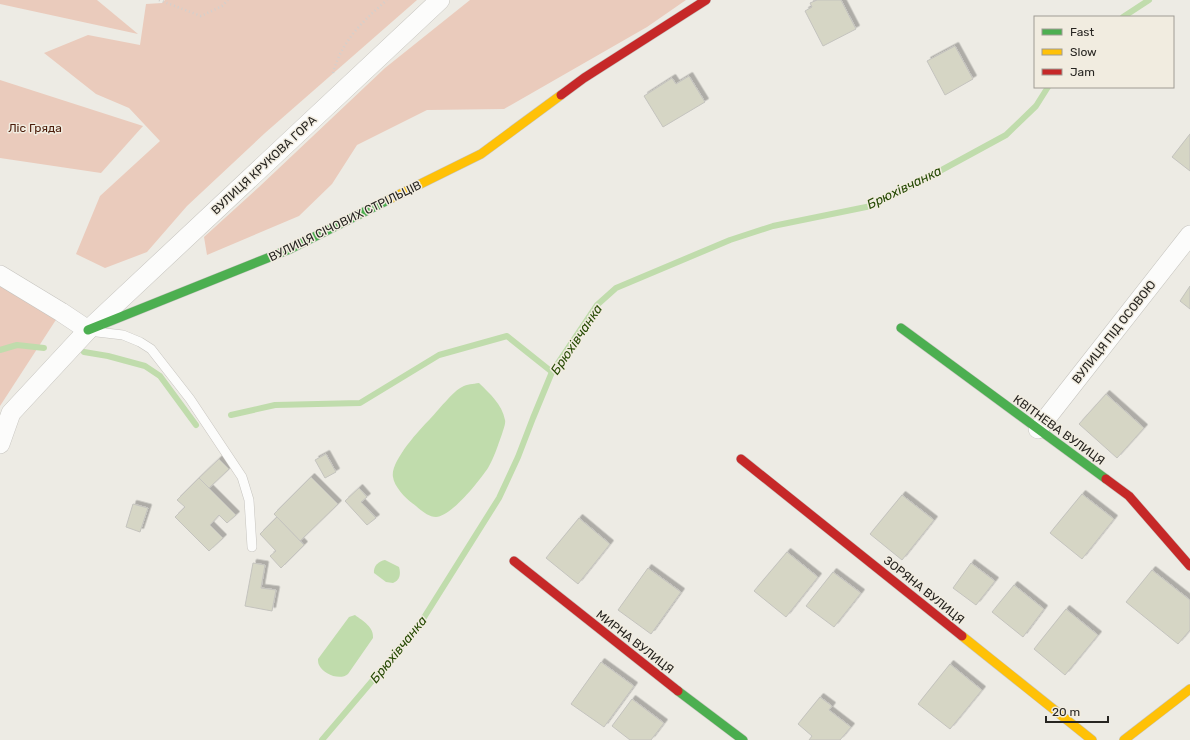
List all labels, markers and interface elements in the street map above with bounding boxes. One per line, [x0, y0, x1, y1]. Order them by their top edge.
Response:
legend [1034, 16, 1174, 88]
text: Fast [1070, 25, 1094, 39]
text: Slow [1070, 45, 1097, 59]
text: Jam [1070, 65, 1095, 79]
street label: ВУЛИЦЯ КРУКОВА ГОРА [209, 113, 319, 217]
park label: Ліс Гряда [8, 121, 62, 135]
water label: Брюхівчанка [864, 163, 944, 212]
street label: ВУЛИЦЯ СІЧОВИХ СТРІЛЬЦІВ [266, 178, 424, 264]
street label: ВУЛИЦЯ ПІД ОСОВОЮ [1069, 278, 1159, 386]
water label: Брюхівчанка [547, 301, 606, 377]
street label: КВІТНЕВА ВУЛИЦЯ [1011, 392, 1107, 468]
street label: ЗОРЯНА ВУЛИЦЯ [881, 553, 967, 627]
street label: МИРНА ВУЛИЦЯ [593, 607, 677, 677]
water label: Брюхівчанка [367, 613, 430, 686]
scale bar [1046, 698, 1108, 724]
text: 20 m [1052, 705, 1080, 719]

